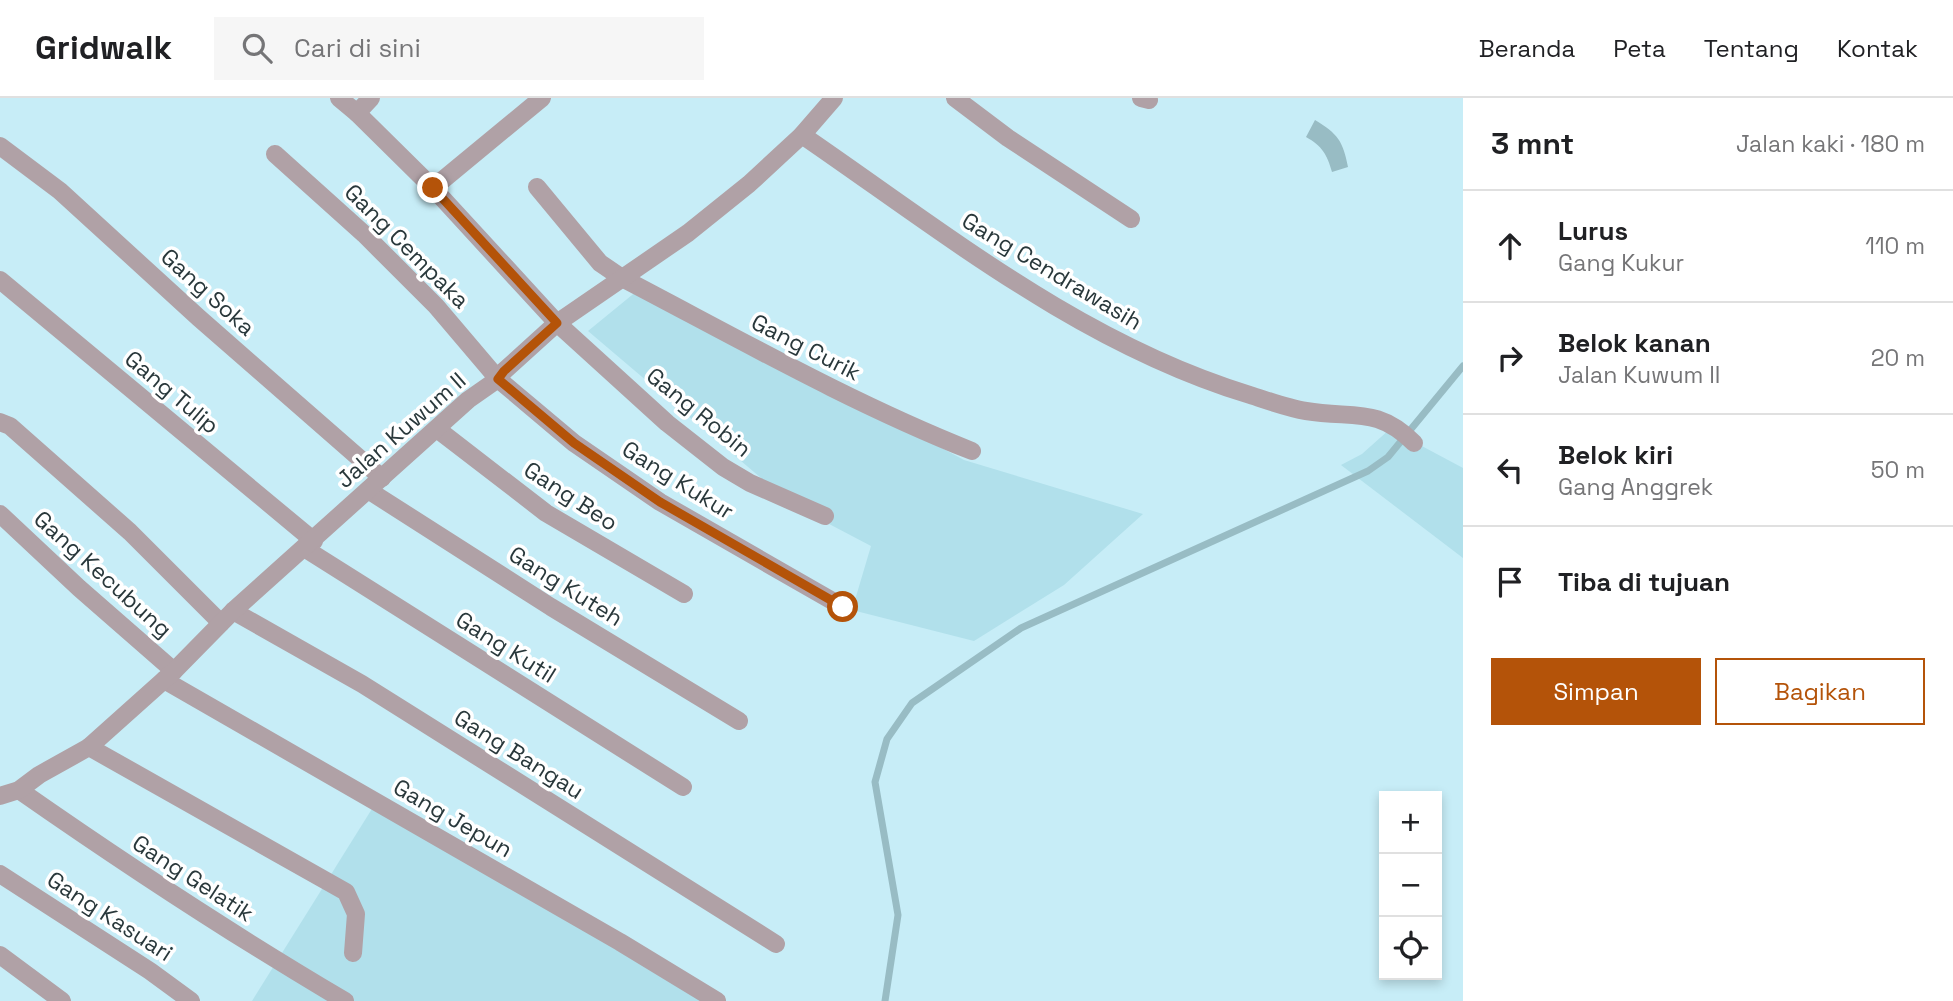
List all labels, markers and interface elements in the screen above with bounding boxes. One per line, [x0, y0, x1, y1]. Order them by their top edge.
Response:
search box [214, 17, 704, 80]
text: Gridwalk [35, 27, 172, 69]
icon: search [238, 29, 276, 67]
text: Cari di sini [294, 31, 421, 65]
text: Beranda [1479, 33, 1575, 64]
text: Peta [1613, 33, 1666, 64]
text: Tentang [1704, 33, 1799, 64]
text: Kontak [1837, 33, 1918, 64]
text: 3 mnt [1491, 124, 1574, 163]
text: Jalan kaki · 180 m [1736, 129, 1925, 159]
route end [417, 172, 448, 203]
street label: Gang Cempaka [338, 177, 476, 315]
street label: Gang Cendrawasih [956, 205, 1148, 337]
text: Lurus [1558, 214, 1628, 248]
icon: ahead [1491, 227, 1529, 265]
text: 110 m [1865, 231, 1925, 261]
street label: Gang Soka [155, 242, 261, 342]
text: Gang Kukur [1558, 248, 1684, 278]
street label: Gang Curik [746, 307, 866, 387]
text: Belok kanan [1558, 326, 1711, 360]
icon: right [1491, 339, 1529, 377]
text: 20 m [1871, 343, 1925, 373]
street label: Gang Tulip [118, 344, 226, 440]
text: Jalan Kuwum II [1558, 360, 1720, 390]
street label: Gang Robin [640, 361, 758, 463]
street label: Jalan Kuwum II [330, 365, 472, 495]
street label: Gang Kukur [617, 434, 739, 526]
text: Belok kiri [1558, 438, 1673, 472]
icon: left [1491, 451, 1529, 489]
street label: Gang Beo [518, 454, 624, 538]
text: 50 m [1871, 455, 1925, 485]
text: Gang Anggrek [1558, 472, 1713, 502]
street label: Gang Kecubung [28, 504, 178, 644]
street label: Gang Kuteh [503, 539, 629, 633]
icon: arrive [1491, 563, 1529, 601]
text: Tiba di tujuan [1558, 565, 1730, 599]
route start [827, 591, 858, 622]
street label: Gang Kutil [450, 604, 562, 690]
button: Simpan [1491, 658, 1701, 725]
button: Bagikan [1715, 658, 1925, 725]
street label: Gang Bangau [449, 702, 589, 806]
street label: Gang Jepun [388, 772, 518, 864]
map controls [1379, 791, 1442, 980]
button: + [1379, 791, 1442, 854]
street label: Gang Gelatik [127, 828, 259, 928]
button: − [1379, 854, 1442, 917]
street label: Gang Kasuari [41, 864, 179, 968]
button: locate [1379, 917, 1442, 980]

